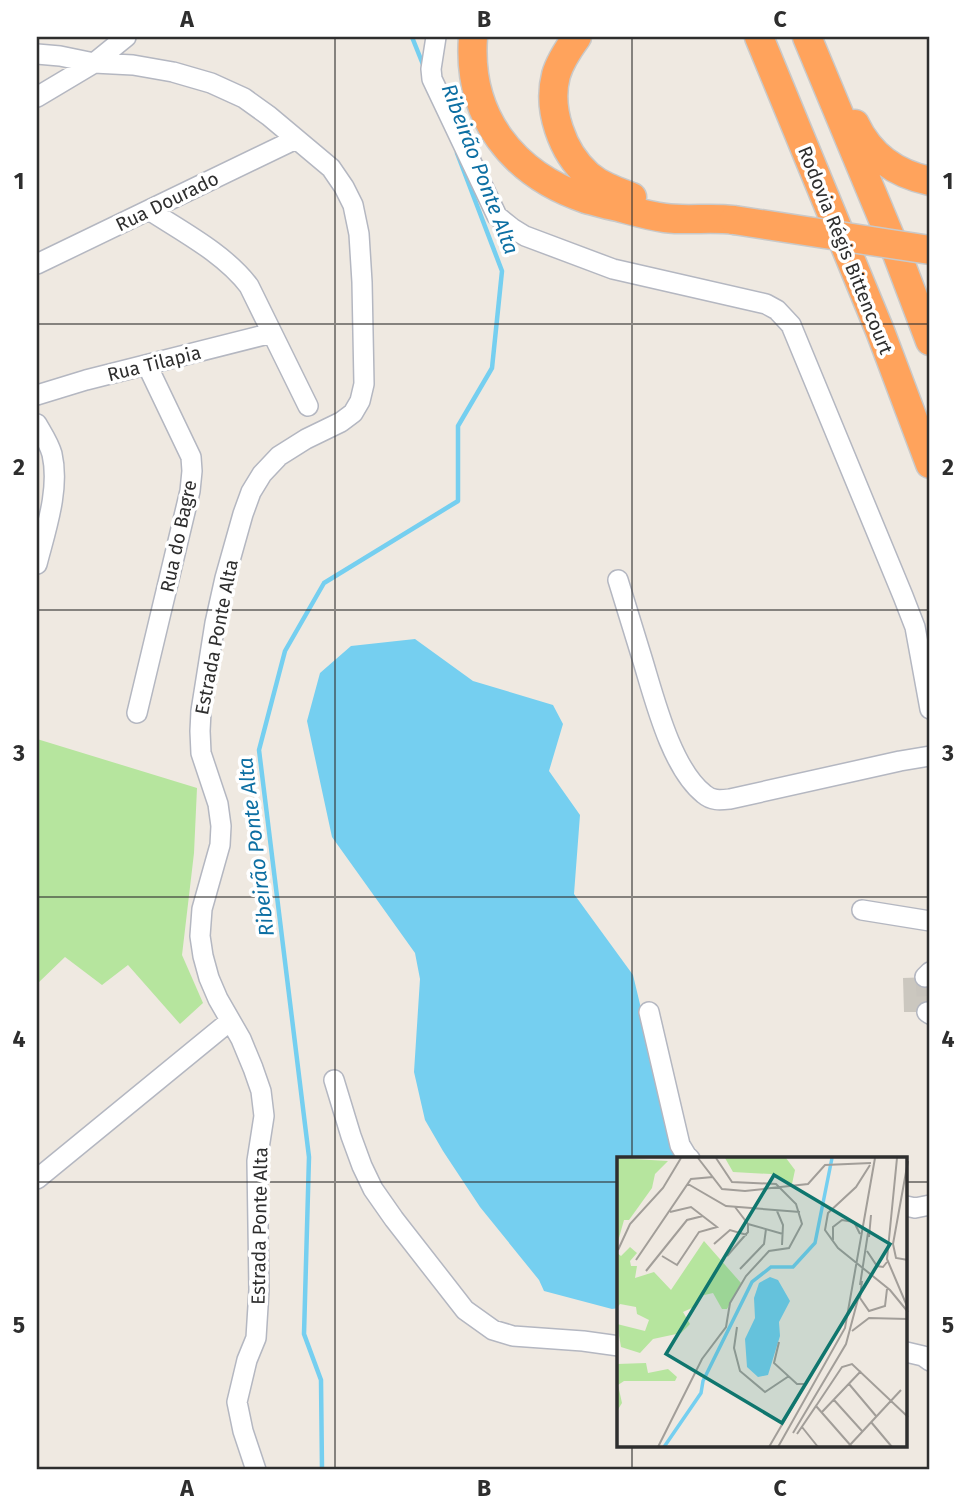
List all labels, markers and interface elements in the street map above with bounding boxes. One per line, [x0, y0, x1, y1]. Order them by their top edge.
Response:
text: A [179, 5, 194, 33]
text: B [477, 5, 491, 33]
text: C [773, 5, 787, 33]
water label: Ribeirão Ponte Alta [436, 80, 524, 258]
street label: Rodovia Régis Bittencourt [793, 143, 898, 358]
text: 1 [14, 167, 24, 195]
street label: Rua Dourado [112, 167, 222, 236]
text: 1 [943, 167, 953, 195]
street label: Rua Tilapia [105, 341, 203, 386]
text: 2 [13, 453, 25, 481]
text: 2 [942, 453, 954, 481]
street label: Rua do Bagre [155, 478, 202, 594]
street label: Estrada Ponte Alta [190, 557, 243, 717]
text: 3 [12, 739, 25, 767]
text: 3 [941, 739, 954, 767]
water label: Ribeirão Ponte Alta [232, 756, 280, 938]
text: 4 [13, 1025, 26, 1053]
text: 4 [942, 1025, 955, 1053]
street label: Estrada Ponte Alta [247, 1147, 272, 1305]
inset map [617, 1157, 908, 1448]
text: 5 [13, 1311, 25, 1339]
text: 5 [942, 1311, 954, 1339]
text: A [179, 1474, 194, 1502]
text: B [477, 1474, 491, 1502]
text: C [773, 1474, 787, 1502]

